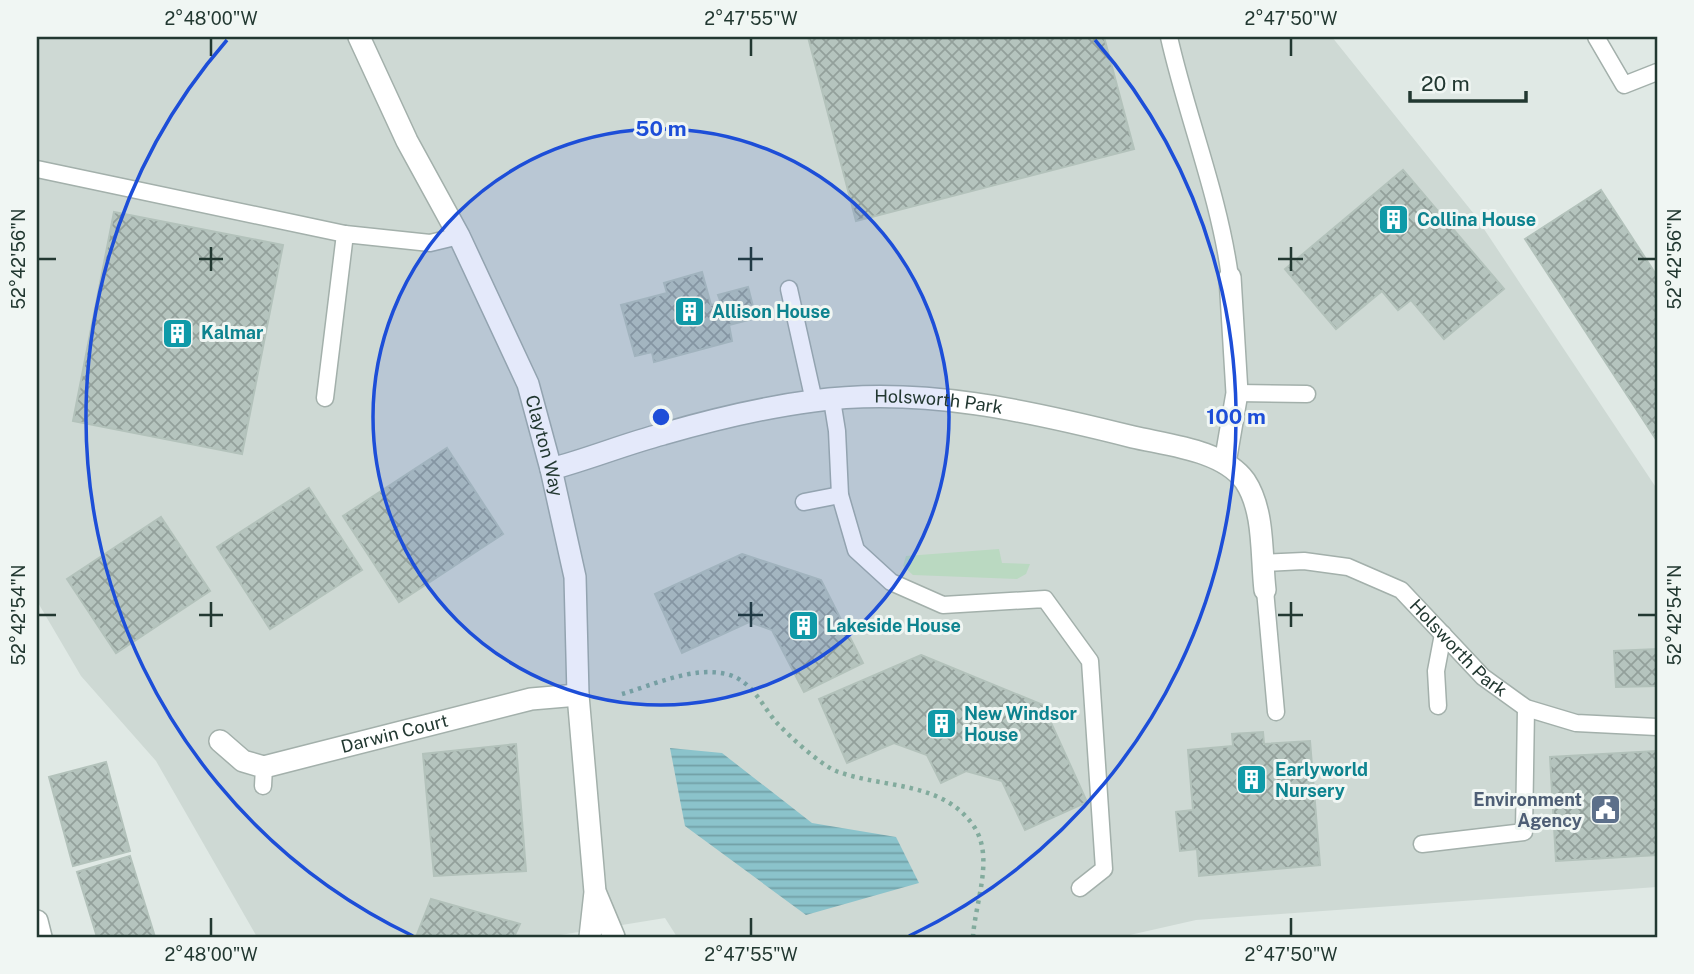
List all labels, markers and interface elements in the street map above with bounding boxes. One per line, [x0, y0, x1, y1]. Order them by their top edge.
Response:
text: 2°48'00"W [164, 8, 258, 29]
text: 2°47'55"W [704, 8, 798, 29]
text: 2°47'50"W [1244, 8, 1338, 29]
scale bar [1410, 60, 1526, 104]
text: 20 m [1421, 71, 1470, 96]
text: 50 m [635, 116, 687, 141]
building icon: Collina House [1377, 203, 1411, 237]
text: 52°42'56"N [8, 208, 29, 310]
text: 52°42'56"N [1664, 208, 1685, 310]
place label: Collina House [1417, 209, 1536, 230]
building icon: Allison House [672, 295, 706, 329]
place label: Allison House [712, 301, 830, 322]
building icon: Kalmar [161, 316, 195, 350]
place label: Kalmar [201, 322, 264, 343]
street label: Holsworth Park [874, 385, 1004, 418]
street label: Clayton Way [521, 393, 568, 499]
text: 100 m [1206, 404, 1266, 429]
centre of rings [649, 405, 673, 429]
text: 52°42'54"N [8, 564, 29, 666]
text: 52°42'54"N [1664, 564, 1685, 666]
street label: Holsworth Park [1406, 595, 1511, 701]
building icon: Lakeside House [786, 609, 820, 643]
place label: Lakeside House [826, 615, 961, 636]
place label: New Windsor House [964, 703, 1078, 745]
building icon: New Windsor House [924, 707, 958, 741]
street label: Darwin Court [338, 710, 450, 757]
place label: Earlyworld Nursery [1275, 759, 1368, 801]
building icon: Earlyworld Nursery [1235, 763, 1269, 797]
place label: Environment Agency [1473, 789, 1582, 831]
public building icon: Environment Agency [1588, 793, 1622, 827]
text: 2°48'00"W [164, 944, 258, 965]
text: 2°47'55"W [704, 944, 798, 965]
text: 2°47'50"W [1244, 944, 1338, 965]

